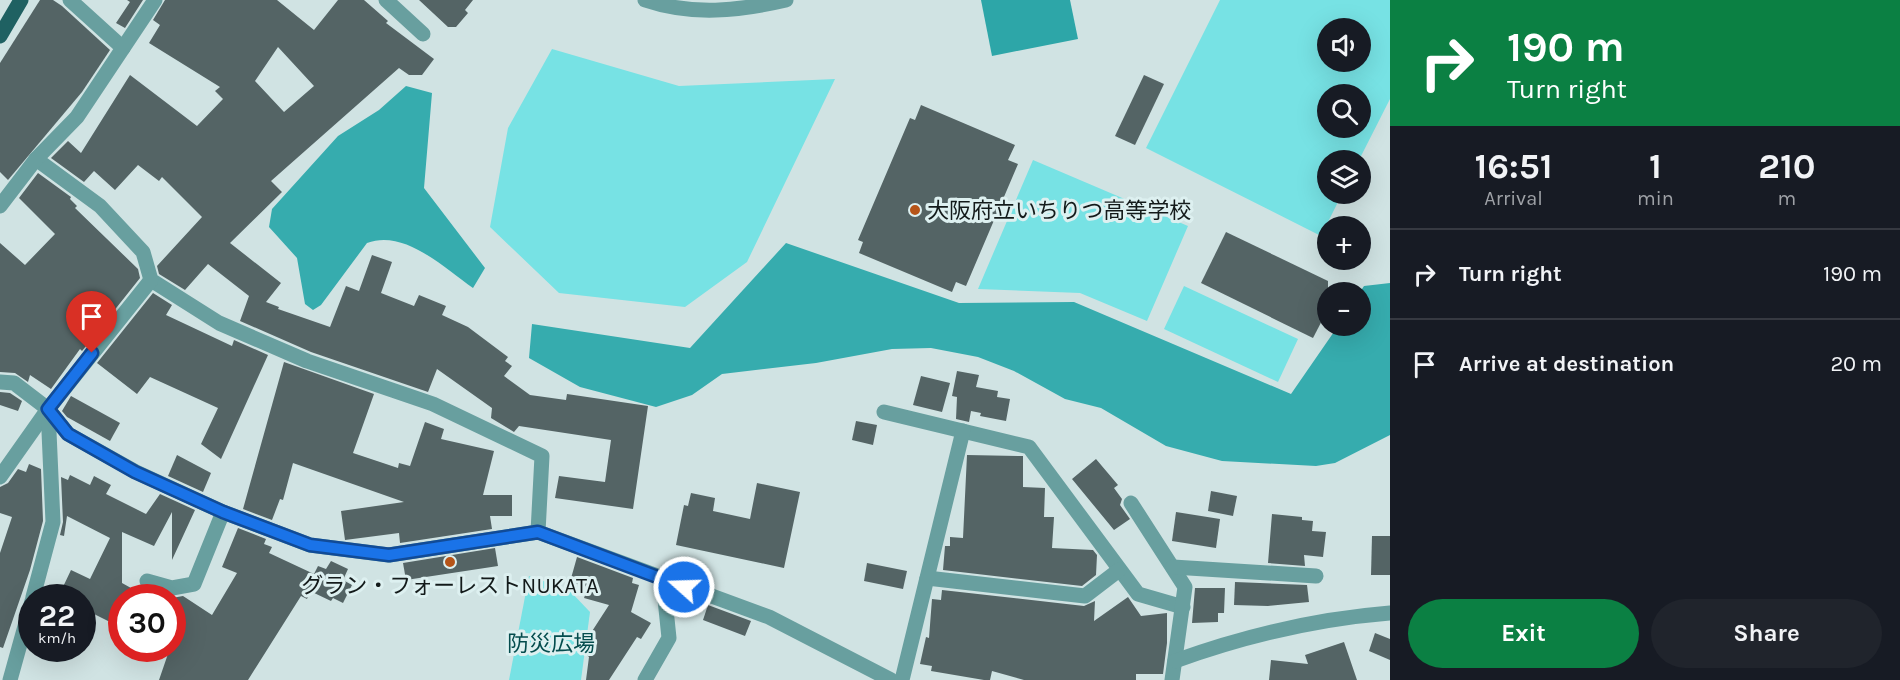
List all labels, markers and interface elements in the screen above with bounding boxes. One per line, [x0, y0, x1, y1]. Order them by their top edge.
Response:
map controls [1317, 18, 1371, 336]
button: sound [1317, 18, 1371, 72]
text: 190 m [1507, 22, 1625, 72]
icon: right [1408, 24, 1486, 102]
text: Turn right [1507, 73, 1627, 105]
button: search [1317, 84, 1371, 138]
text: 16:51 [1474, 145, 1553, 187]
text: 1 [1649, 145, 1662, 187]
text: 210 [1758, 145, 1816, 187]
button: layers [1317, 150, 1371, 204]
text: Arrival [1484, 187, 1543, 210]
text: min [1637, 187, 1674, 210]
text: m [1777, 187, 1796, 210]
place label: 大阪府立いちりつ高等学校 [927, 198, 1191, 224]
marker: 大阪府立いちりつ高等学校 [908, 203, 922, 217]
button: + [1317, 216, 1371, 270]
icon: right [1408, 258, 1441, 291]
text: Turn right [1459, 261, 1562, 287]
text: 190 m [1823, 261, 1882, 287]
button: − [1317, 282, 1371, 336]
pin [66, 291, 117, 353]
icon: arrive [75, 300, 108, 333]
icon: arrive [1408, 348, 1441, 381]
text: Arrive at destination [1459, 351, 1674, 377]
text: 20 m [1830, 351, 1882, 377]
marker: グラン・フォーレストNUKATA [443, 555, 457, 569]
position arrow [652, 555, 716, 619]
place label: グラン・フォーレストNUKATA [301, 573, 599, 599]
speed limit sign: 30 [108, 584, 186, 662]
text: 22 [39, 598, 75, 634]
button: Exit [1408, 599, 1639, 668]
button: Share [1651, 599, 1882, 668]
text: km/h [38, 629, 76, 647]
park label: 防災広場 [507, 631, 595, 657]

